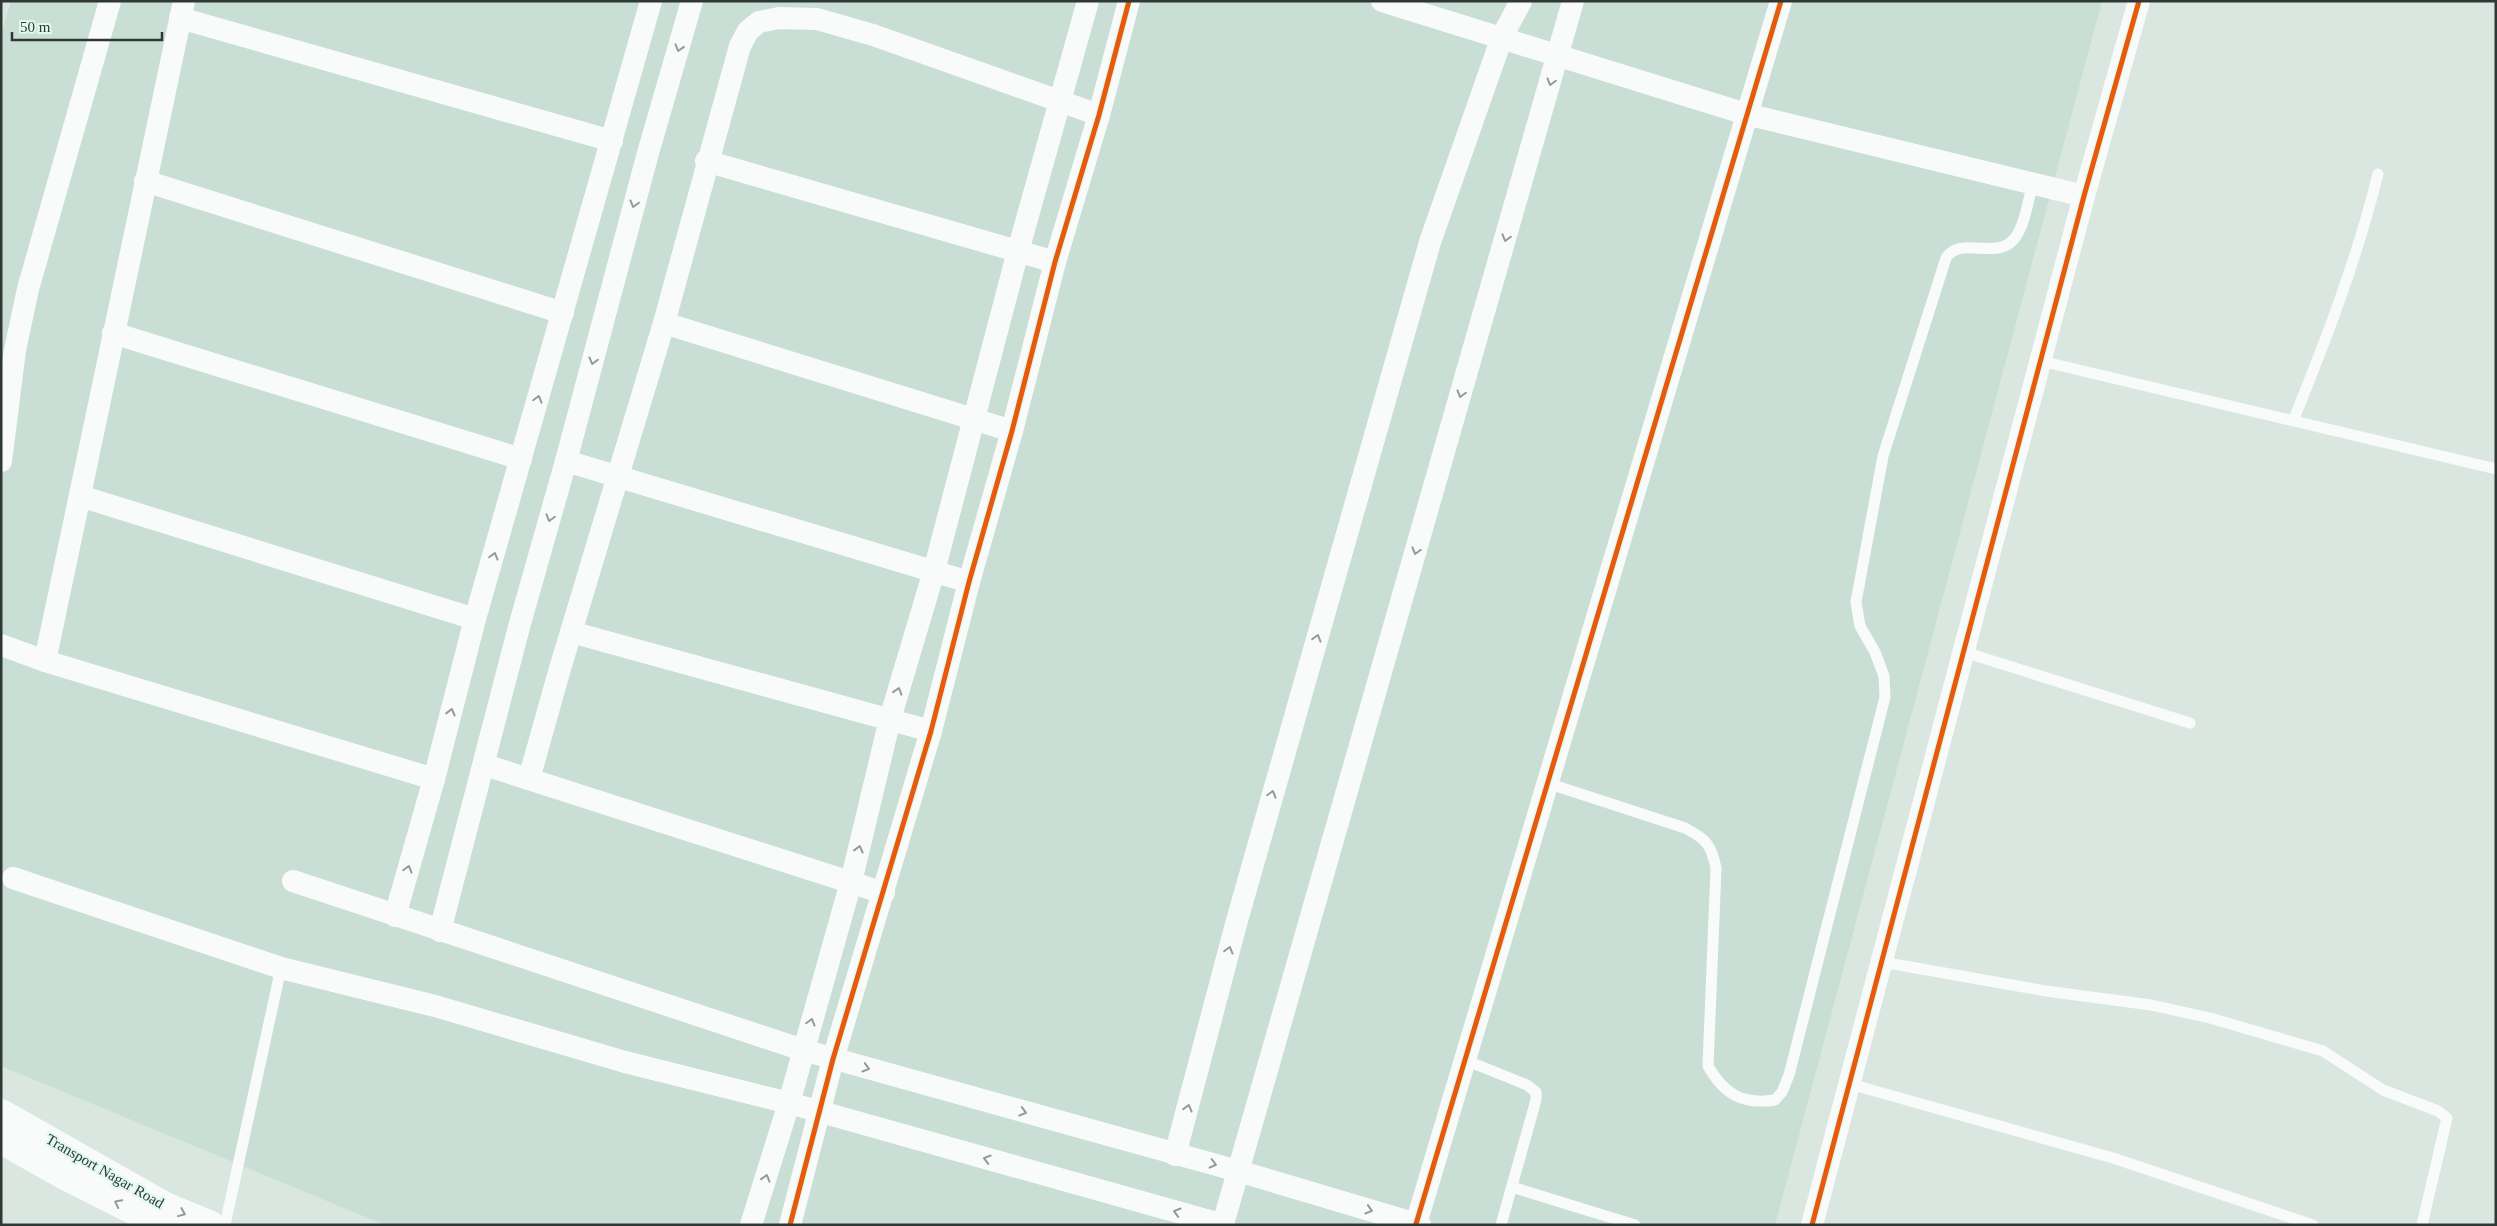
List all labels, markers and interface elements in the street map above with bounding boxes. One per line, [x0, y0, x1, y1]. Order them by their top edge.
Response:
scale bar [12, 10, 162, 42]
text: 50 m [20, 19, 51, 35]
one-way arrow [674, 43, 684, 52]
one-way arrow [1546, 77, 1556, 86]
one-way arrow [629, 200, 640, 209]
one-way arrow [1501, 234, 1512, 243]
one-way arrow [588, 357, 598, 365]
one-way arrow [1457, 390, 1467, 398]
one-way arrow [532, 395, 543, 404]
one-way arrow [545, 514, 555, 522]
one-way arrow [1412, 546, 1422, 554]
one-way arrow [488, 552, 498, 560]
one-way arrow [1311, 634, 1321, 642]
one-way arrow [893, 687, 903, 696]
one-way arrow [445, 708, 456, 717]
one-way arrow [1267, 790, 1277, 798]
one-way arrow [853, 844, 864, 853]
one-way arrow [403, 866, 413, 874]
one-way arrow [1223, 947, 1233, 955]
one-way arrow [805, 1018, 815, 1027]
one-way arrow [862, 1063, 870, 1073]
one-way arrow [1182, 1104, 1192, 1112]
one-way arrow [1018, 1107, 1026, 1117]
street label: Transport Nagar Road [43, 1131, 167, 1212]
one-way arrow [983, 1154, 991, 1164]
one-way arrow [1209, 1158, 1218, 1169]
one-way arrow [760, 1175, 770, 1183]
one-way arrow [114, 1199, 123, 1209]
one-way arrow [1365, 1204, 1373, 1214]
one-way arrow [177, 1206, 186, 1217]
one-way arrow [1172, 1207, 1181, 1218]

